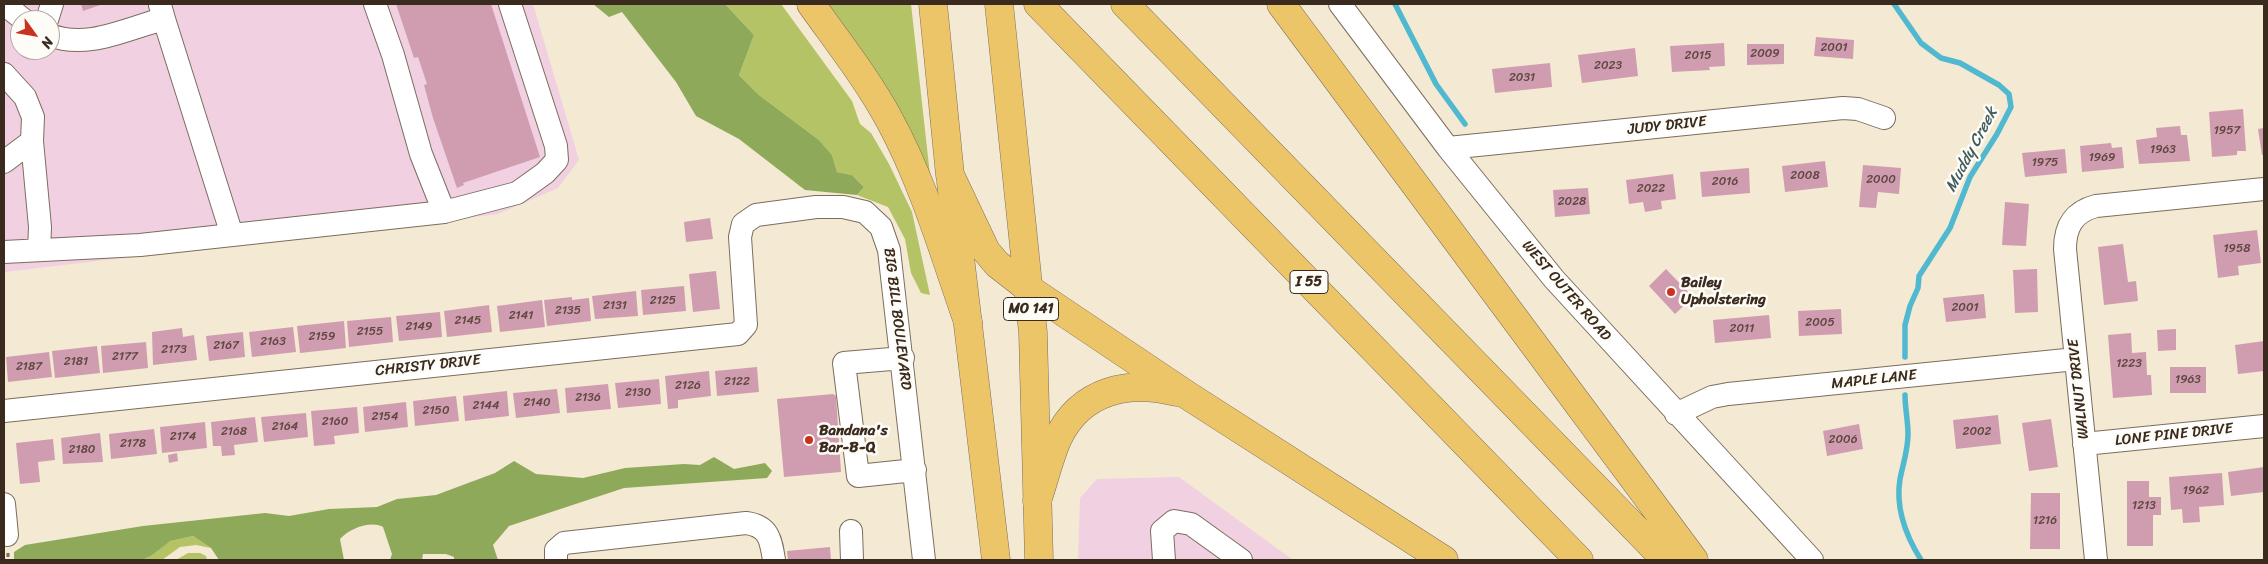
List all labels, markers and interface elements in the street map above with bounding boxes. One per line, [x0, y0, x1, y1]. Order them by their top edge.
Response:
north arrow [10, 10, 60, 60]
text: N [34, 32, 60, 53]
house number: 2001 [1820, 41, 1848, 55]
house number: 2009 [1750, 47, 1780, 61]
house number: 2015 [1685, 49, 1711, 63]
house number: 2023 [1594, 59, 1622, 73]
house number: 2031 [1509, 71, 1535, 85]
water label: Muddy Creek [1942, 105, 2002, 195]
street label: JUDY DRIVE [1627, 113, 1707, 139]
house number: 1957 [2214, 124, 2240, 138]
house number: 1963 [2150, 143, 2176, 157]
house number: 1969 [2089, 151, 2115, 165]
house number: 1975 [2032, 156, 2058, 170]
house number: 2008 [1790, 169, 1820, 183]
house number: 2000 [1866, 173, 1896, 187]
house number: 2016 [1712, 175, 1738, 189]
house number: 2022 [1637, 182, 1665, 196]
house number: 2028 [1558, 195, 1586, 209]
street label: WEST OUTER ROAD [1517, 237, 1615, 345]
house number: 1958 [2223, 242, 2251, 256]
street label: BIG BILL BOULEVARD [879, 247, 915, 391]
road number: I 55 [1290, 270, 1328, 294]
place label: Bailey Upholstering [1681, 274, 1766, 309]
marker: Bailey Upholstering [1665, 286, 1677, 298]
house number: 2125 [650, 294, 676, 308]
road number: MO 141 [1004, 298, 1058, 320]
house number: 2131 [603, 299, 627, 313]
house number: 2001 [1951, 301, 1979, 315]
house number: 2135 [555, 304, 581, 318]
house number: 2141 [509, 309, 533, 323]
house number: 2145 [455, 314, 481, 328]
house number: 2005 [1805, 316, 1835, 330]
house number: 2149 [406, 320, 432, 334]
house number: 2011 [1730, 322, 1754, 336]
house number: 2155 [357, 325, 383, 339]
house number: 2159 [309, 330, 335, 344]
house number: 2163 [260, 335, 286, 349]
street label: WALNUT DRIVE [2065, 338, 2093, 440]
house number: 2167 [213, 339, 239, 353]
house number: 2173 [161, 343, 187, 357]
house number: 2177 [112, 350, 138, 364]
street label: CHRISTY DRIVE [374, 352, 482, 380]
house number: 2181 [64, 355, 88, 369]
house number: 1223 [2116, 357, 2142, 371]
house number: 2187 [16, 360, 42, 374]
street label: MAPLE LANE [1830, 367, 1918, 393]
house number: 1963 [2175, 373, 2201, 387]
house number: 2122 [724, 375, 750, 389]
house number: 2126 [675, 379, 701, 393]
house number: 2130 [625, 386, 651, 400]
house number: 2136 [575, 391, 601, 405]
house number: 2140 [523, 396, 551, 410]
house number: 2144 [472, 399, 500, 413]
house number: 2150 [423, 404, 449, 418]
house number: 2154 [372, 410, 398, 424]
house number: 2160 [322, 415, 348, 429]
house number: 2164 [272, 420, 298, 434]
street label: LONE PINE DRIVE [2114, 420, 2234, 450]
place label: Bandana's Bar-B-Q [819, 422, 888, 457]
house number: 2168 [221, 425, 247, 439]
house number: 2002 [1962, 425, 1992, 439]
house number: 2174 [170, 430, 196, 444]
house number: 2006 [1829, 433, 1857, 447]
marker: Bandana's Bar-B-Q [803, 434, 815, 446]
house number: 2178 [120, 437, 146, 451]
house number: 2180 [69, 443, 95, 457]
house number: 1962 [2183, 484, 2209, 498]
house number: 1213 [2132, 499, 2156, 513]
house number: 1216 [2033, 514, 2057, 528]

